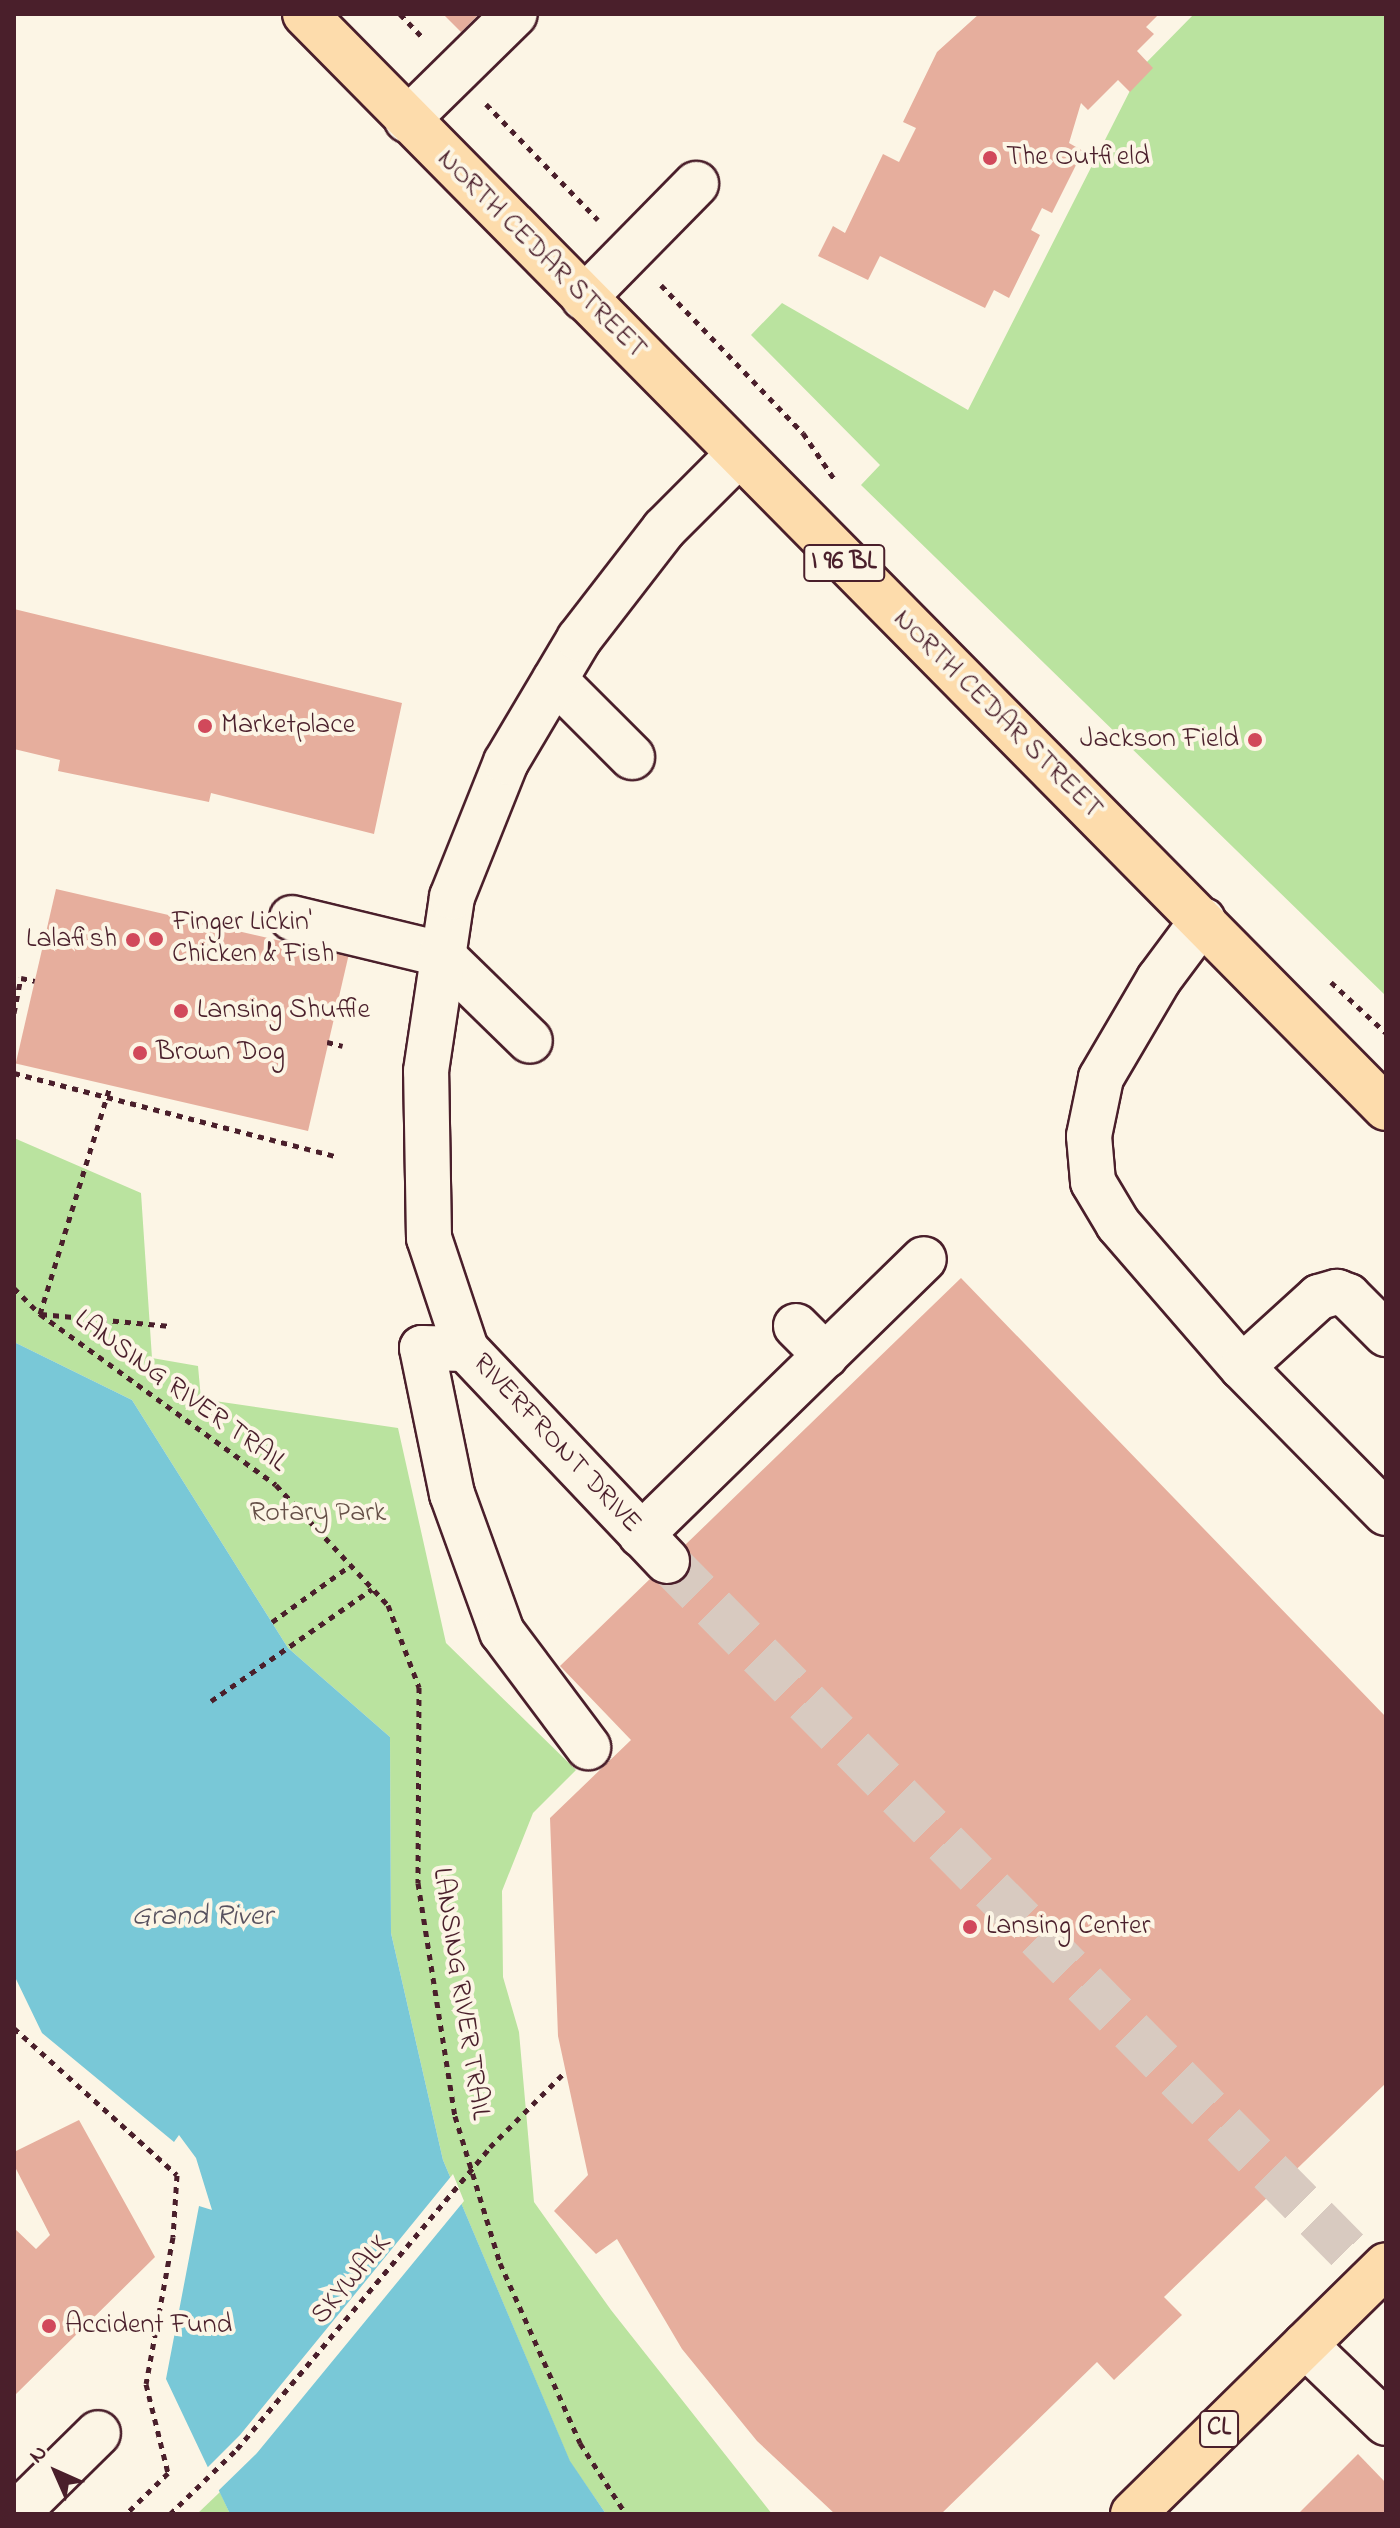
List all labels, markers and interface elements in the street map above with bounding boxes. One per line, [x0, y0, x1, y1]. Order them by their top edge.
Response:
place label: The Outfield [1006, 141, 1150, 175]
street label: NORTH CEDAR STREET [429, 143, 653, 367]
marker: The Outfield [981, 149, 999, 167]
road number: I 96 BL [802, 541, 886, 585]
street label: NORTH CEDAR STREET [885, 603, 1109, 827]
place label: Marketplace [221, 709, 355, 743]
marker: Marketplace [196, 717, 214, 735]
place label: Jackson Field [1080, 723, 1239, 757]
marker: Jackson Field [1246, 731, 1264, 749]
place label: Finger Lickin' Chicken & Fish [172, 906, 334, 972]
place label: Lalafish [26, 923, 117, 957]
marker: Finger Lickin' Chicken & Fish [147, 930, 165, 948]
marker: Lalafish [124, 931, 142, 949]
place label: Lansing Shuffle [197, 994, 370, 1028]
marker: Lansing Shuffle [172, 1002, 190, 1020]
place label: Brown Dog [156, 1036, 285, 1070]
marker: Brown Dog [131, 1044, 149, 1062]
street label: LANSING RIVER TRAIL [67, 1303, 293, 1481]
street label: RIVERFRONT DRIVE [464, 1347, 648, 1541]
park label: Rotary Park [250, 1497, 386, 1531]
street label: LANSING RIVER TRAIL [423, 1865, 497, 2123]
water label: Grand River [132, 1899, 272, 1935]
place label: Lansing Center [986, 1910, 1150, 1944]
marker: Lansing Center [961, 1918, 979, 1936]
street label: SKYWALK [305, 2228, 399, 2332]
place label: Accident Fund [65, 2309, 232, 2343]
marker: Accident Fund [40, 2317, 58, 2335]
road number: CL [1199, 2407, 1239, 2451]
north arrow [16, 2432, 96, 2512]
text: N [22, 2438, 56, 2472]

